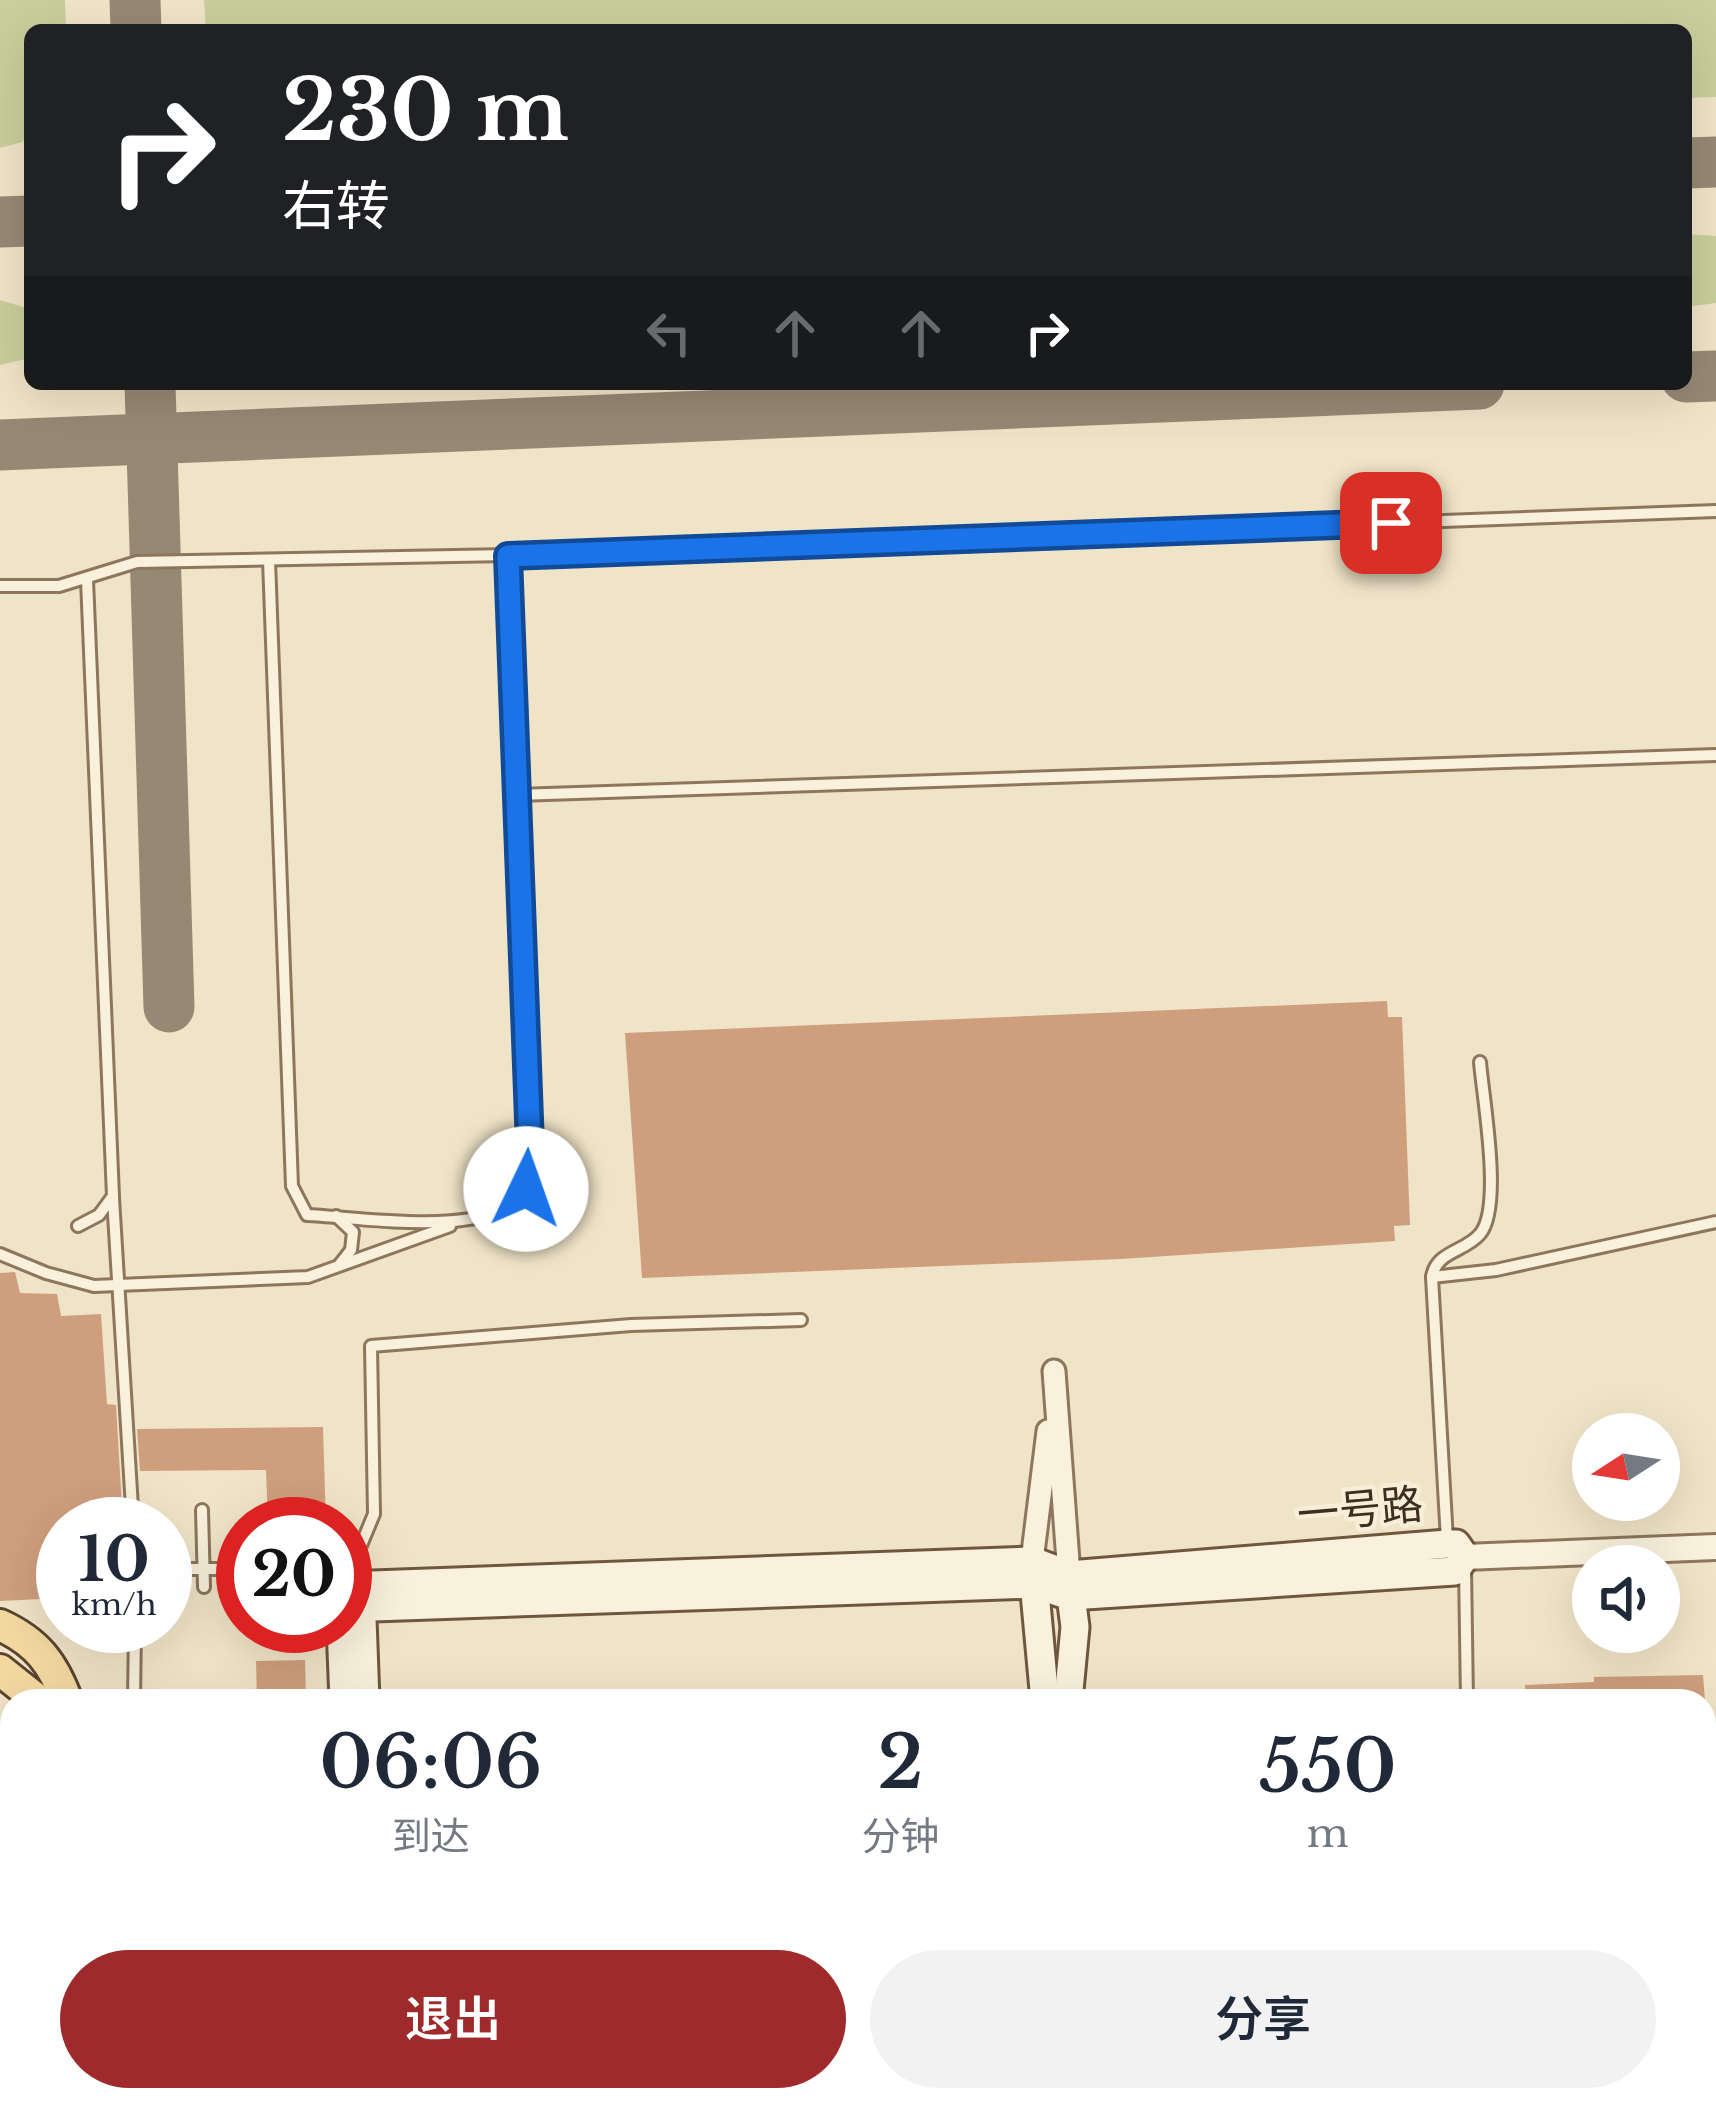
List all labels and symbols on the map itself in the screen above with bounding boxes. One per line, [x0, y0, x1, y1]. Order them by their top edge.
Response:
pin [1340, 472, 1442, 574]
position arrow [463, 1126, 589, 1252]
north arrow [1572, 1413, 1680, 1521]
street label: 一号路 [1295, 1478, 1425, 1540]
speed limit sign: 20 [216, 1497, 372, 1653]

